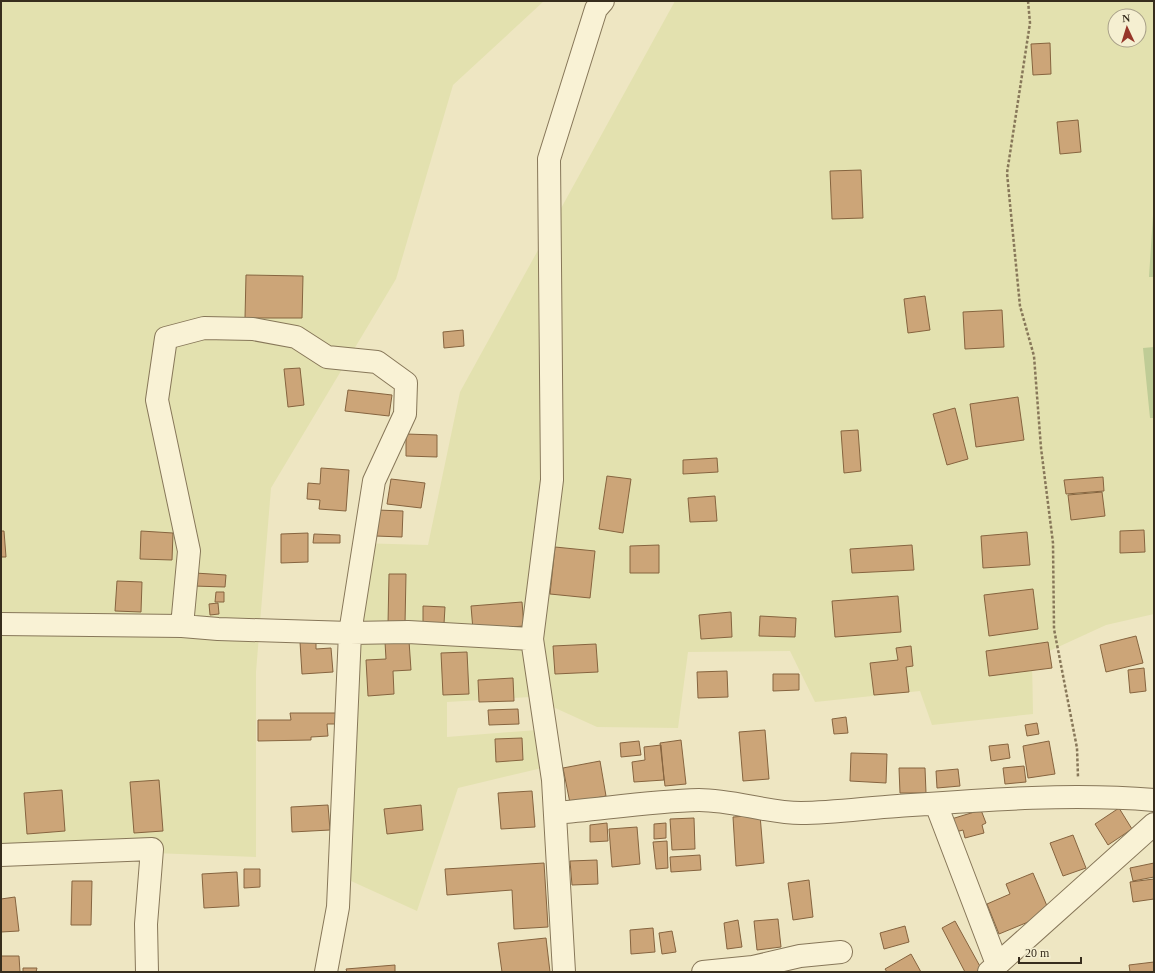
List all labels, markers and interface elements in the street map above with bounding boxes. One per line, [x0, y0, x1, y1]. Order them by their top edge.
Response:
north arrow [1107, 8, 1147, 48]
text: N [1122, 12, 1131, 24]
scale bar [1019, 939, 1081, 965]
text: 20 m [1025, 946, 1050, 960]

